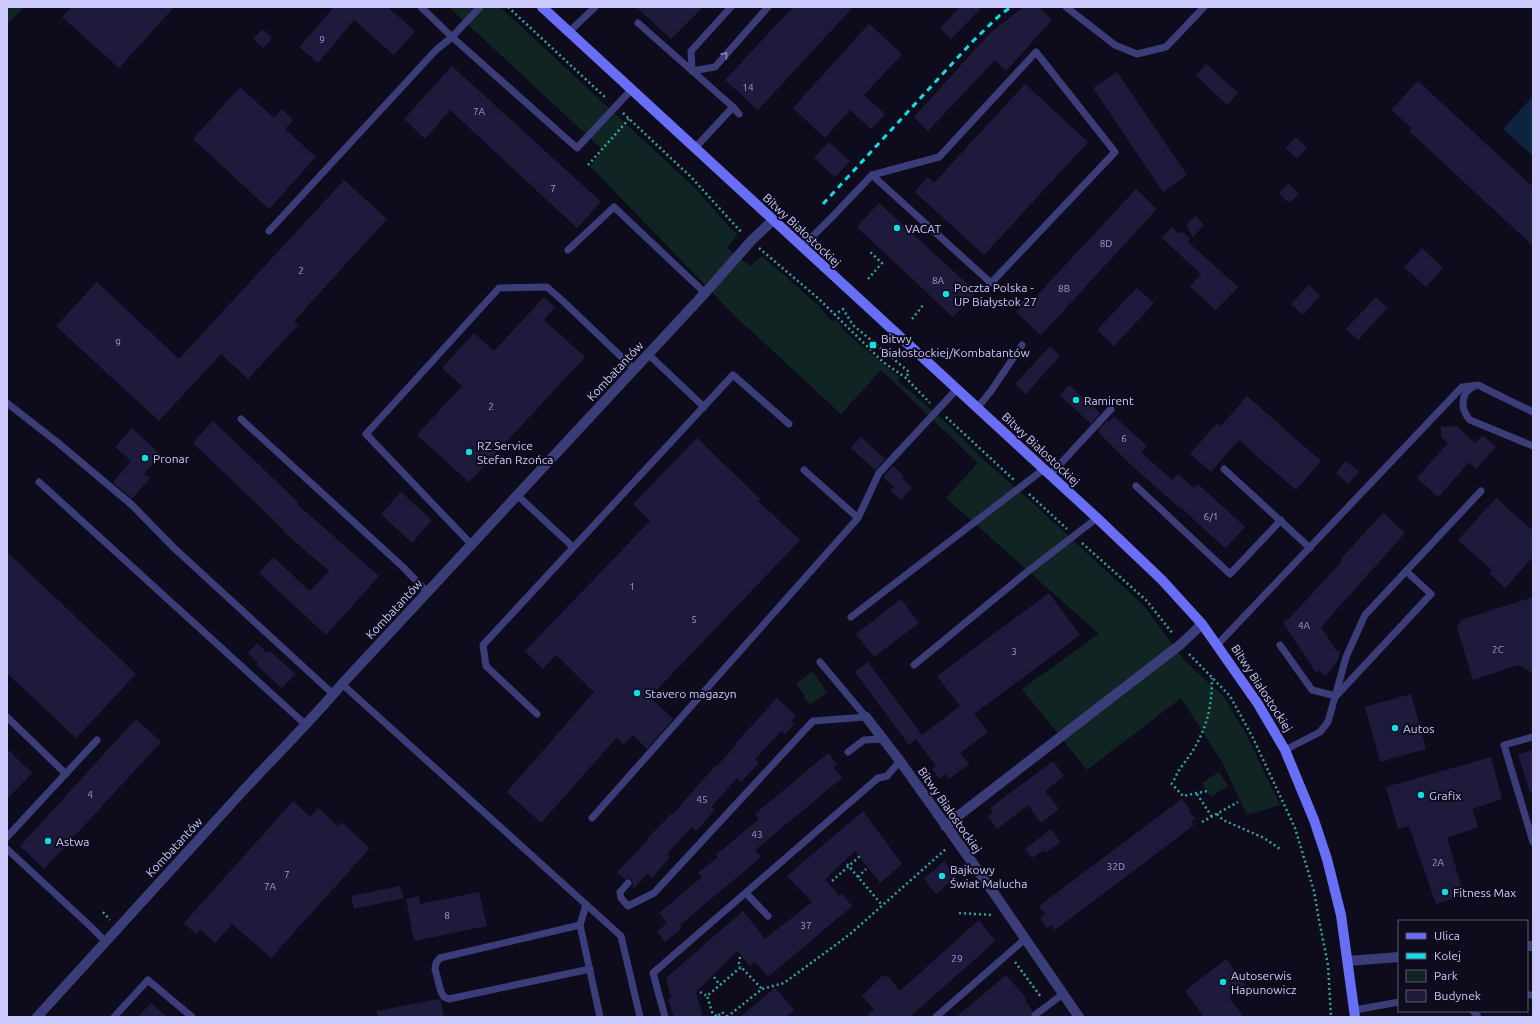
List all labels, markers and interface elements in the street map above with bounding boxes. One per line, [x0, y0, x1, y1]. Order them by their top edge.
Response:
house number: 9 [319, 34, 325, 45]
one-way arrow [720, 52, 728, 60]
house number: 14 [742, 82, 754, 93]
house number: 7A [473, 106, 486, 117]
house number: 7 [550, 183, 556, 194]
street label: Bitwy Białostockiej [761, 191, 844, 269]
place label: VACAT [905, 222, 941, 235]
marker: VACAT [892, 223, 902, 233]
house number: 8D [1100, 238, 1112, 249]
house number: 2 [298, 265, 304, 276]
house number: 8A [932, 275, 945, 286]
place label: Poczta Polska - UP Białystok 27 [954, 281, 1037, 308]
house number: 8B [1058, 283, 1070, 294]
marker: Poczta Polska - UP Białystok 27 [941, 289, 951, 299]
place label: Bitwy Białostockiej/Kombatantów [881, 332, 1030, 359]
house number: 9 [115, 337, 121, 348]
street label: Kombatantów [584, 338, 646, 403]
marker: Bitwy Białostockiej/Kombatantów [868, 340, 878, 350]
place label: Ramirent [1084, 394, 1134, 407]
marker: Ramirent [1071, 395, 1081, 405]
house number: 2 [488, 401, 494, 412]
street label: Bitwy Białostockiej [1000, 410, 1083, 488]
house number: 6 [1121, 433, 1127, 444]
place label: RZ Service Stefan Rzońca [477, 439, 554, 466]
marker: RZ Service Stefan Rzońca [464, 447, 474, 457]
place label: Pronar [153, 452, 190, 465]
marker: Pronar [140, 453, 150, 463]
house number: 6/1 [1204, 511, 1218, 522]
street label: Kombatantów [363, 576, 425, 641]
house number: 1 [629, 581, 635, 592]
house number: 5 [691, 614, 697, 625]
house number: 4A [1298, 620, 1311, 631]
street label: Bitwy Białostockiej [1229, 642, 1295, 734]
house number: 2C [1492, 644, 1504, 655]
house number: 3 [1011, 646, 1017, 657]
place label: Stavero magazyn [645, 687, 737, 700]
marker: Stavero magazyn [632, 688, 642, 698]
place label: Autos [1403, 722, 1435, 735]
marker: Autos [1390, 723, 1400, 733]
street label: Bitwy Białostockiej [916, 765, 984, 855]
house number: 4 [87, 789, 93, 800]
place label: Grafix [1429, 789, 1461, 802]
marker: Grafix [1416, 790, 1426, 800]
house number: 45 [696, 794, 708, 805]
street label: Kombatantów [143, 814, 205, 879]
house number: 43 [751, 829, 763, 840]
place label: Astwa [56, 835, 89, 848]
marker: Astwa [43, 836, 53, 846]
house number: 2A [1432, 857, 1445, 868]
house number: 32D [1107, 861, 1125, 872]
place label: Bajkowy Świat Malucha [950, 863, 1027, 890]
house number: 7 [284, 869, 290, 880]
marker: Bajkowy Świat Malucha [937, 871, 947, 881]
house number: 7A [264, 881, 277, 892]
place label: Fitness Max [1453, 886, 1516, 899]
marker: Fitness Max [1440, 887, 1450, 897]
house number: 8 [444, 910, 450, 921]
house number: 37 [800, 920, 812, 931]
legend [1398, 920, 1528, 1012]
text: Ulica [1434, 929, 1460, 942]
text: Kolej [1434, 949, 1461, 962]
house number: 29 [951, 953, 963, 964]
place label: Autoserwis Hapunowicz [1231, 969, 1297, 996]
text: Park [1434, 969, 1458, 982]
marker: Autoserwis Hapunowicz [1218, 977, 1228, 987]
text: Budynek [1434, 989, 1481, 1002]

